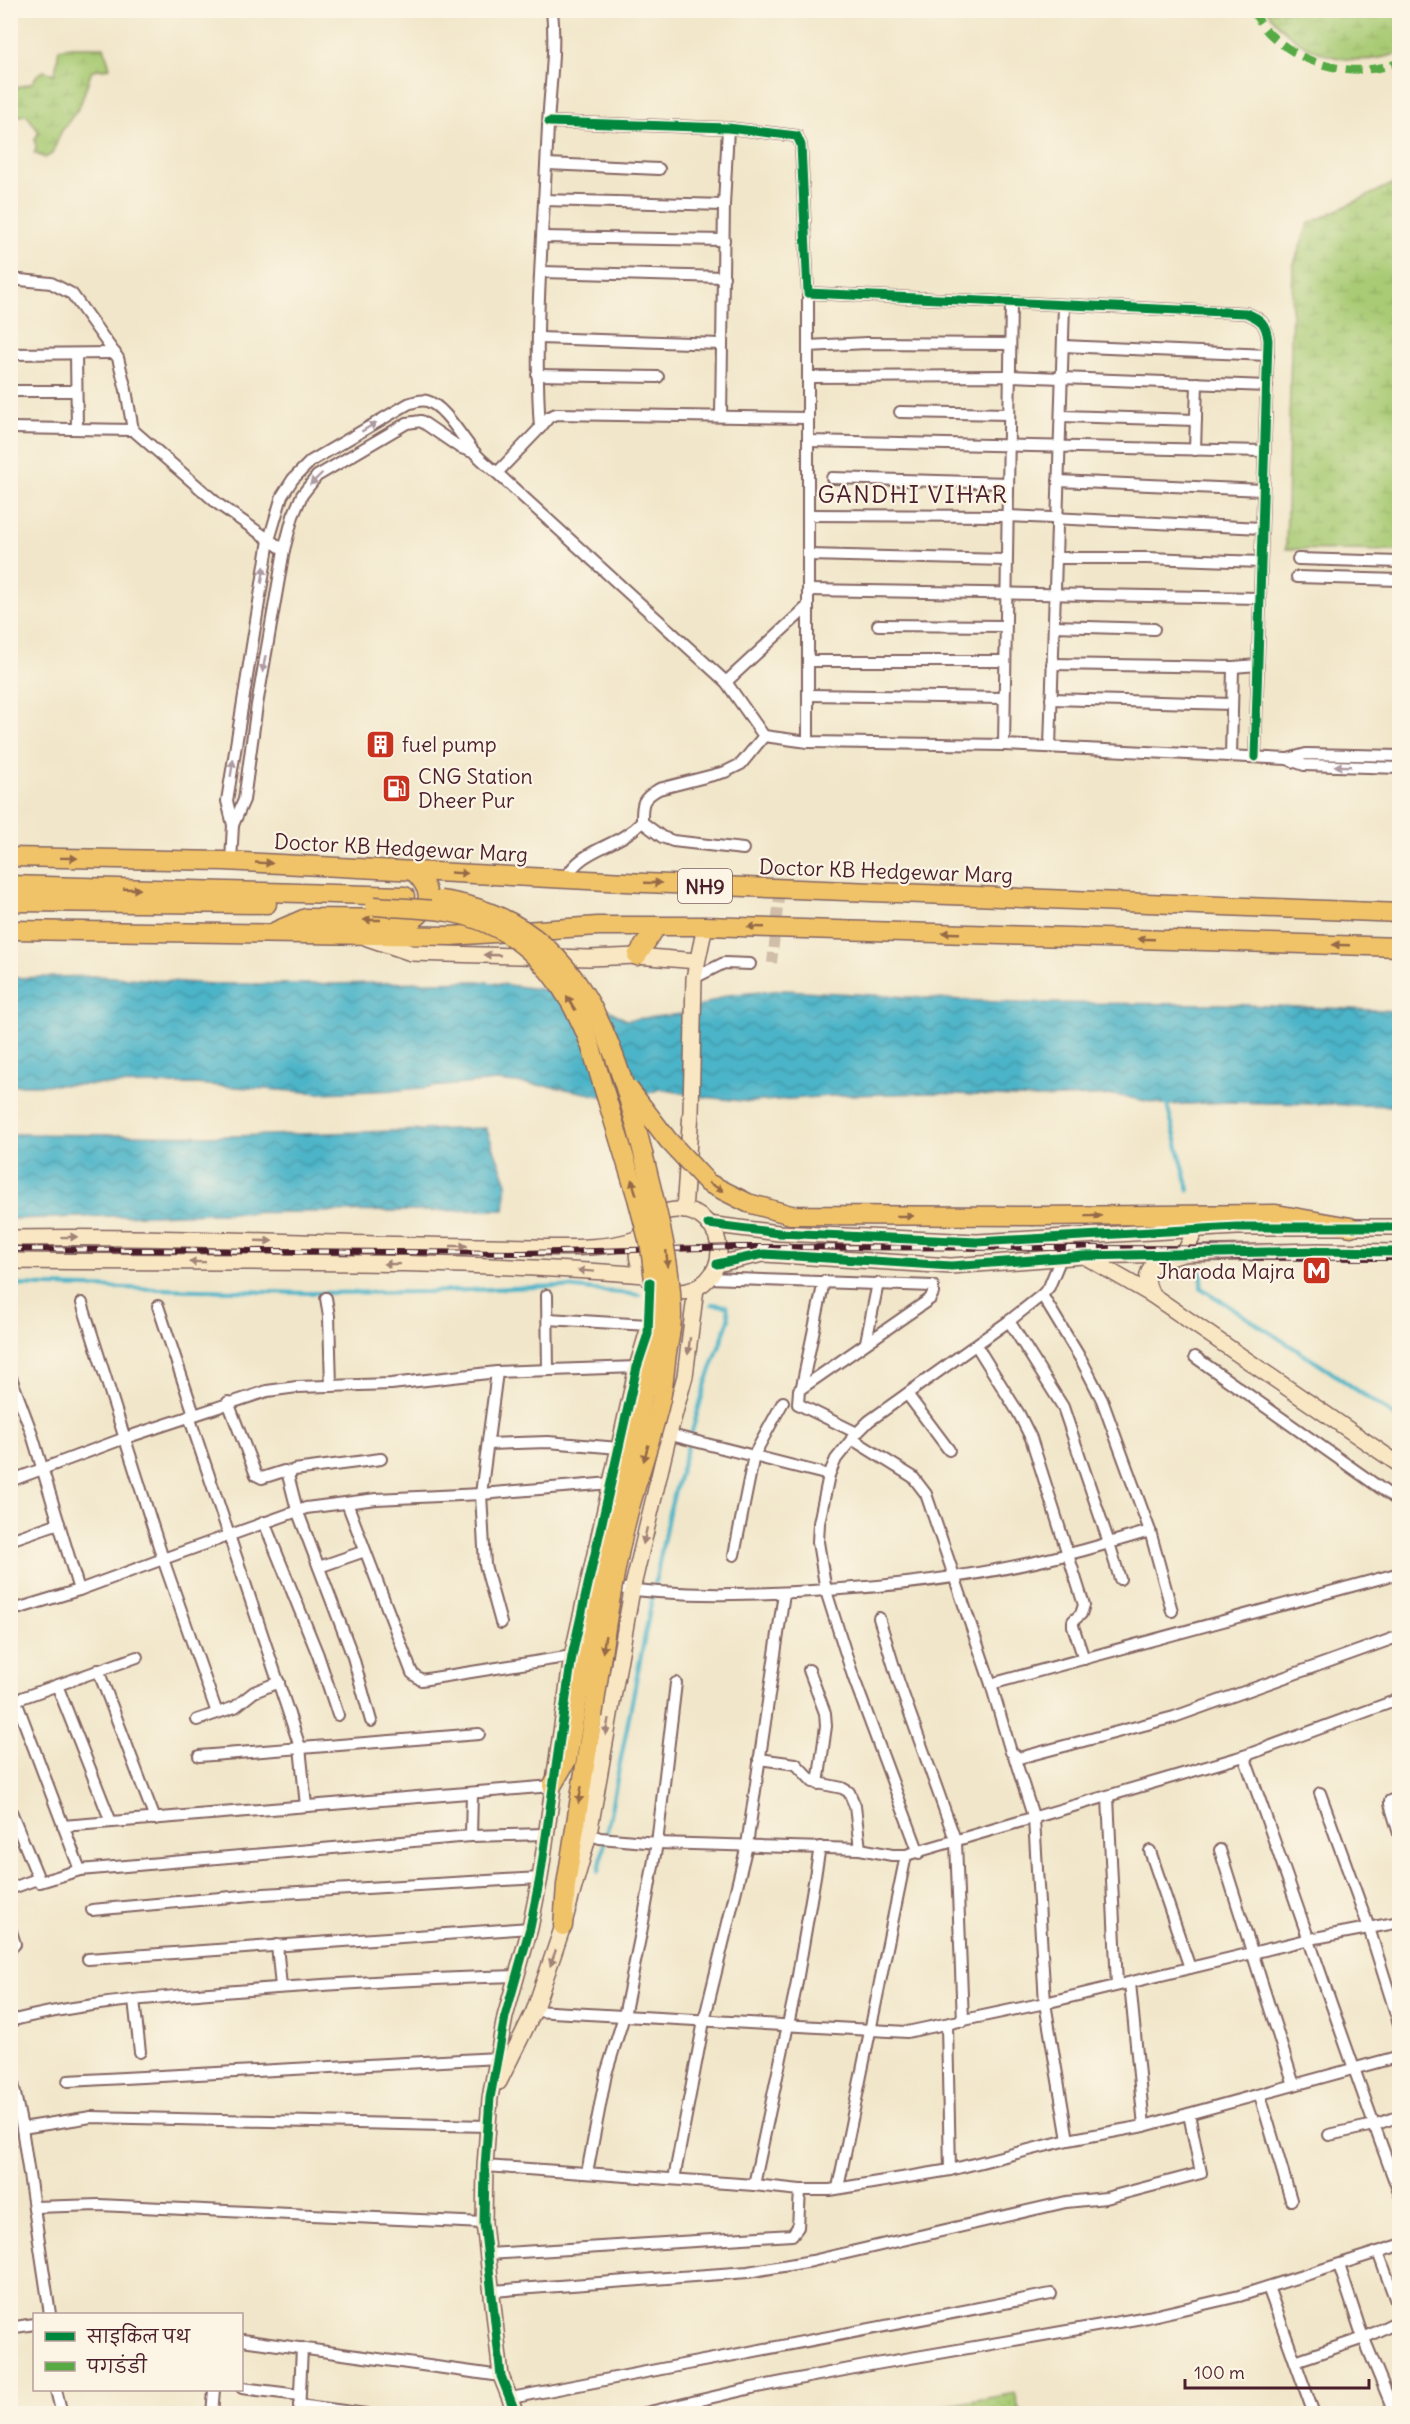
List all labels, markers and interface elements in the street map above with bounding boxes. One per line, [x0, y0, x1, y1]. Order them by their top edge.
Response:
one-way arrow [361, 422, 378, 432]
one-way arrow [309, 472, 324, 486]
district label: GANDHI VIHAR [817, 479, 1009, 509]
one-way arrow [259, 566, 268, 585]
one-way arrow [260, 654, 269, 673]
building icon: fuel pump [365, 728, 397, 760]
place label: fuel pump [402, 731, 497, 758]
one-way arrow [228, 758, 237, 777]
one-way arrow [1333, 761, 1352, 771]
place label: CNG Station Dheer Pur [418, 763, 533, 814]
fuel station icon: CNG Station Dheer Pur [381, 772, 413, 804]
street label: Doctor KB Hedgewar Marg [273, 828, 529, 868]
one-way arrow [59, 853, 78, 863]
street label: Doctor KB Hedgewar Marg [759, 853, 1013, 889]
one-way arrow [254, 858, 273, 867]
one-way arrow [449, 869, 468, 878]
road number: NH9 [678, 869, 732, 903]
one-way arrow [644, 879, 663, 888]
one-way arrow [122, 884, 141, 893]
one-way arrow [363, 915, 382, 925]
one-way arrow [747, 922, 766, 932]
one-way arrow [942, 928, 961, 938]
one-way arrow [1137, 934, 1156, 944]
one-way arrow [1332, 941, 1351, 950]
one-way arrow [482, 950, 501, 959]
one-way arrow [566, 994, 576, 1011]
one-way arrow [629, 1178, 638, 1196]
one-way arrow [708, 1182, 725, 1192]
one-way arrow [896, 1211, 915, 1221]
one-way arrow [1083, 1211, 1102, 1220]
one-way arrow [59, 1232, 78, 1241]
one-way arrow [254, 1236, 273, 1245]
one-way arrow [449, 1241, 468, 1251]
one-way arrow [662, 1250, 672, 1269]
metro station icon: Jharoda Majra [1300, 1255, 1332, 1287]
one-way arrow [187, 1258, 206, 1267]
place label: Jharoda Majra [1157, 1258, 1295, 1285]
one-way arrow [382, 1259, 401, 1269]
one-way arrow [577, 1266, 596, 1275]
one-way arrow [684, 1337, 693, 1356]
one-way arrow [640, 1444, 650, 1463]
one-way arrow [640, 1527, 649, 1546]
one-way arrow [599, 1634, 608, 1653]
one-way arrow [602, 1718, 611, 1737]
one-way arrow [575, 1786, 584, 1805]
one-way arrow [547, 1949, 557, 1967]
legend [33, 2313, 243, 2391]
text: साइकिल पथ [86, 2323, 192, 2348]
scale bar [1185, 2352, 1370, 2390]
text: पगडंडी [86, 2353, 147, 2378]
text: 100 m [1194, 2361, 1245, 2384]

